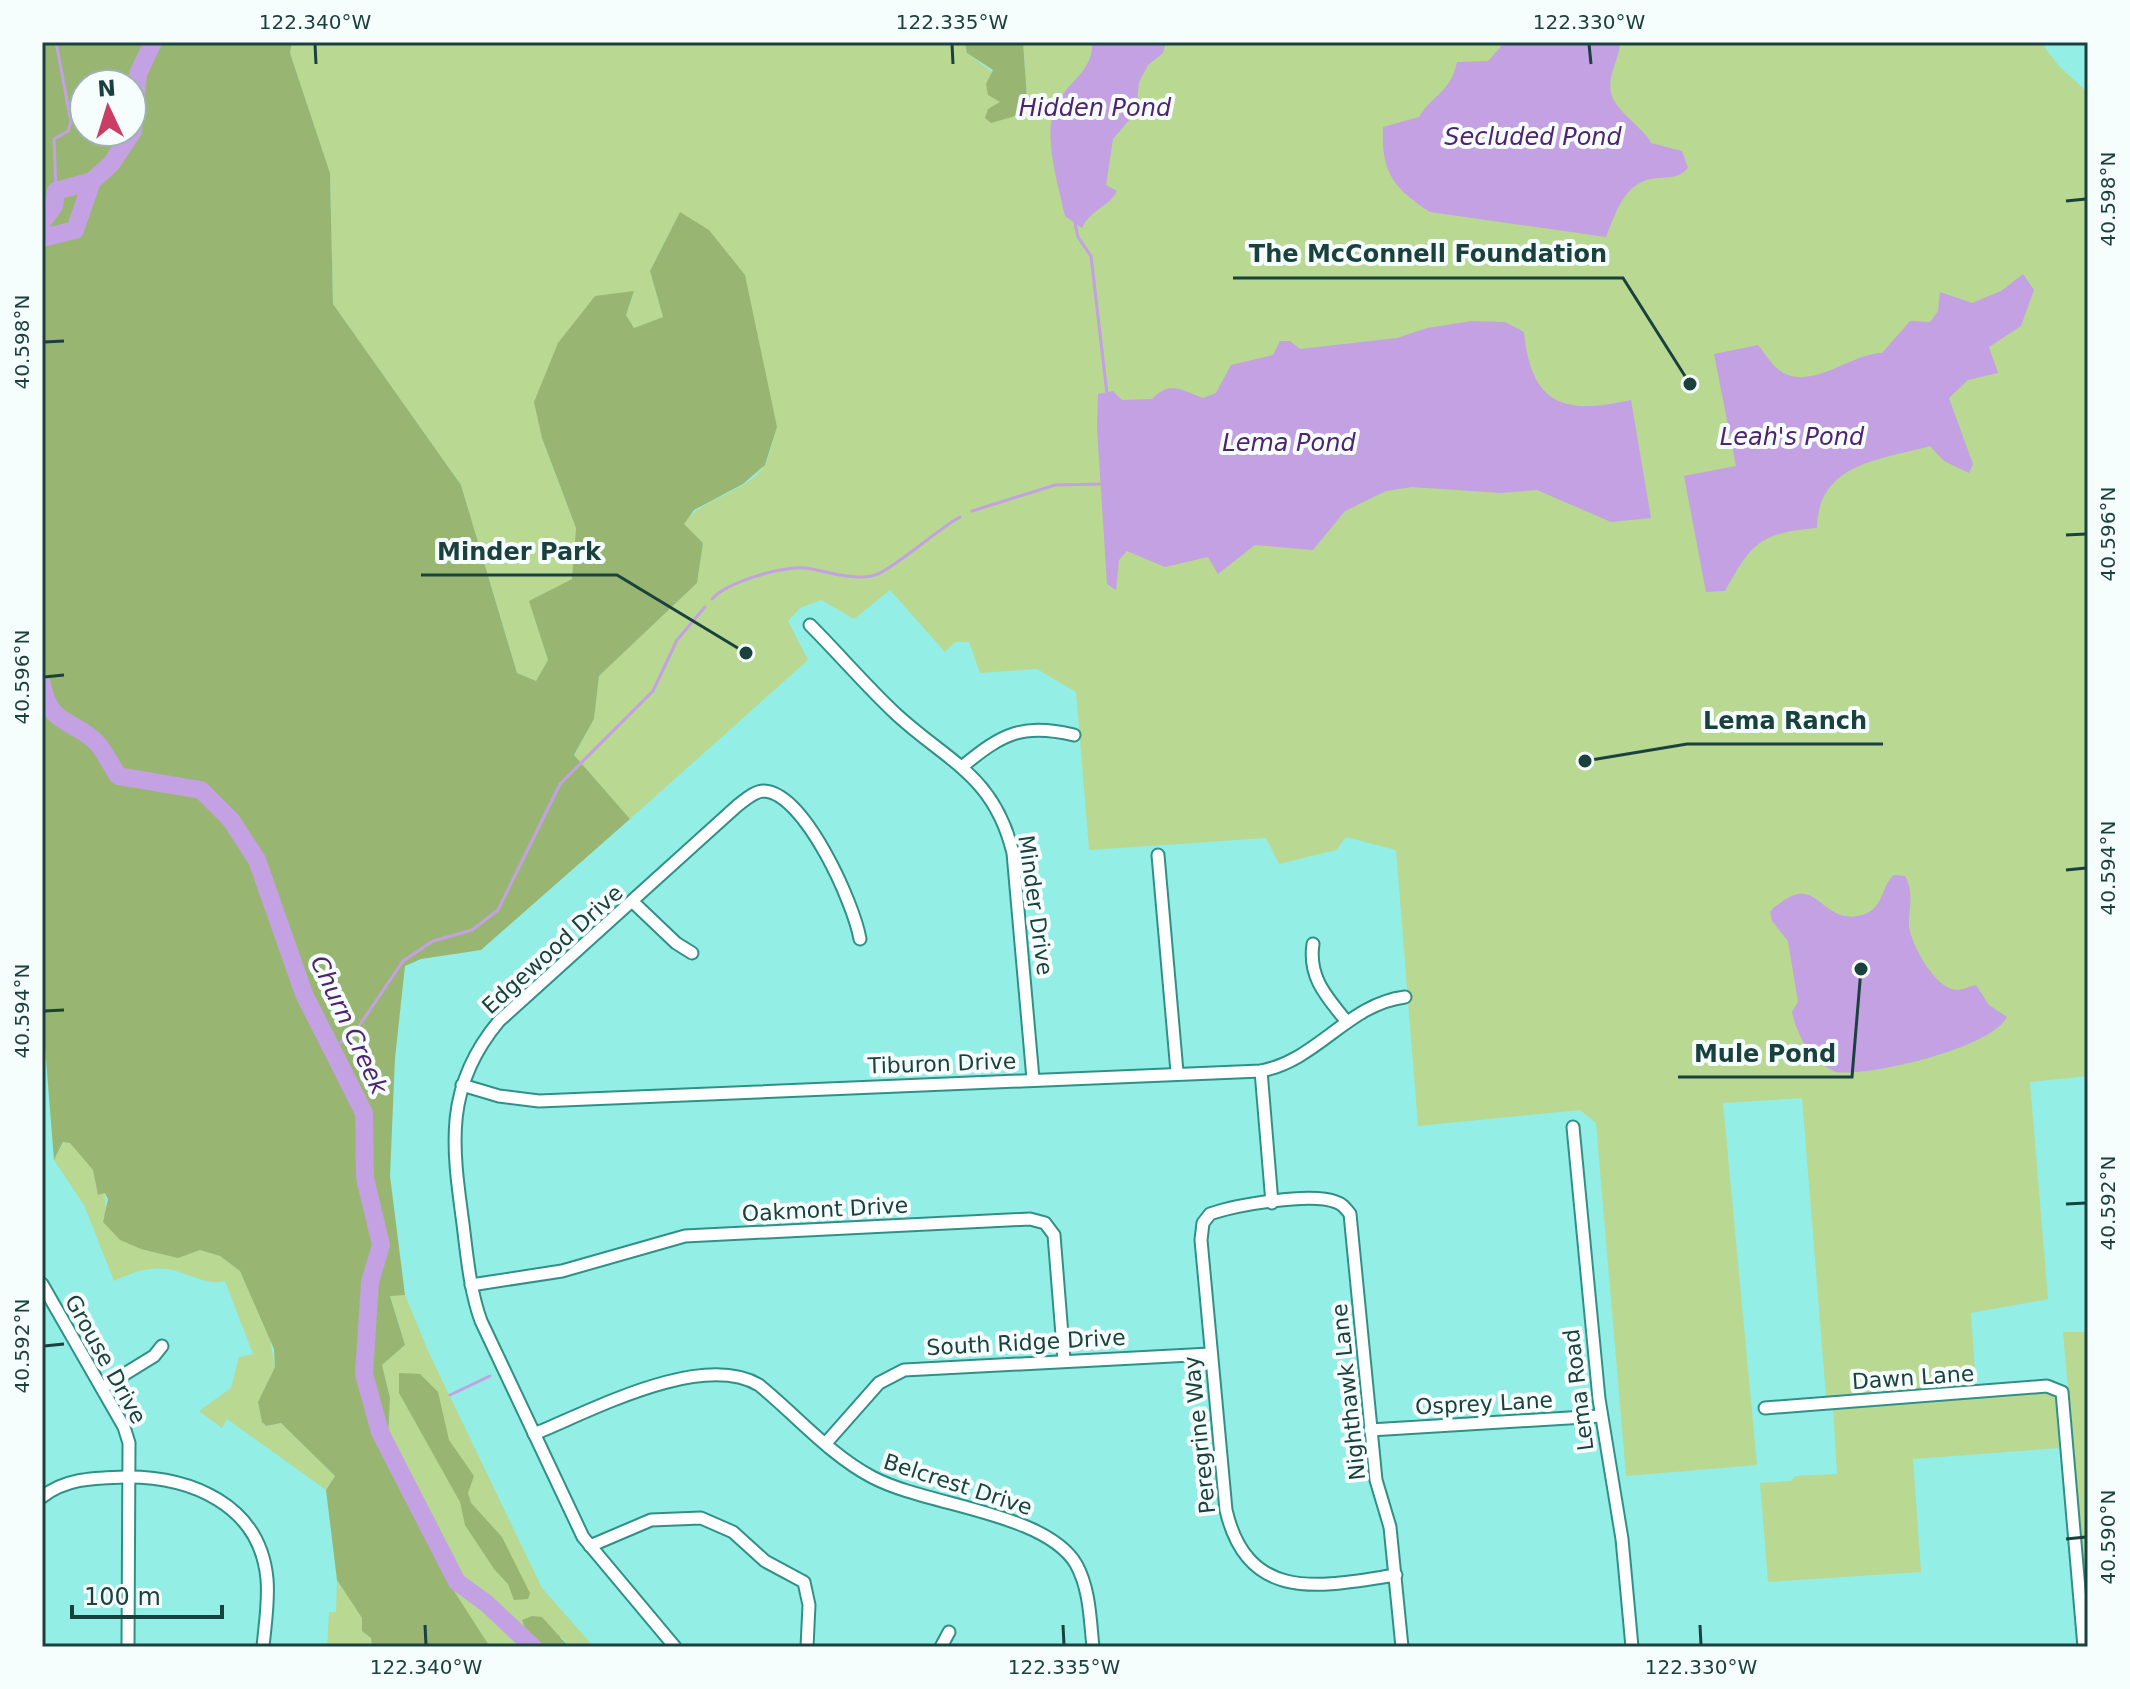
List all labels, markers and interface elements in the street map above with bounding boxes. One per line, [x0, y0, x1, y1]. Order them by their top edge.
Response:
text: 122.340°W [259, 10, 371, 34]
text: 122.335°W [896, 10, 1008, 34]
text: 122.330°W [1533, 10, 1645, 34]
north arrow [68, 68, 148, 148]
text: N [97, 75, 117, 102]
water label: Hidden Pond [1019, 94, 1172, 122]
water label: Secluded Pond [1444, 123, 1623, 151]
text: 40.598°N [2096, 152, 2120, 246]
callout: The McConnell Foundation [1233, 230, 1623, 278]
text: The McConnell Foundation [1249, 240, 1607, 268]
text: 40.598°N [10, 295, 34, 389]
water label: Leah's Pond [1720, 423, 1865, 451]
water label: Lema Pond [1222, 429, 1356, 457]
text: 40.596°N [2096, 487, 2120, 581]
callout: Minder Park [421, 527, 617, 575]
text: Minder Park [437, 538, 602, 566]
text: 40.596°N [10, 630, 34, 724]
callout: Lema Ranch [1687, 696, 1883, 744]
text: Lema Ranch [1703, 707, 1867, 735]
text: 40.594°N [2096, 821, 2120, 915]
street label: Minder Drive [1013, 833, 1058, 977]
street label: Edgewood Drive [477, 880, 628, 1019]
water label: Churn Creek [305, 951, 394, 1100]
text: 40.594°N [10, 964, 34, 1058]
callout: Mule Pond [1678, 1029, 1852, 1077]
text: Mule Pond [1694, 1040, 1836, 1068]
street label: Tiburon Drive [866, 1048, 1017, 1079]
text: 40.592°N [2096, 1156, 2120, 1250]
street label: Oakmont Drive [741, 1193, 909, 1226]
street label: Grouse Drive [60, 1290, 151, 1428]
text: 40.592°N [10, 1299, 34, 1393]
street label: Nighthawk Lane [1327, 1302, 1370, 1482]
street label: South Ridge Drive [926, 1325, 1126, 1360]
street label: Lema Road [1559, 1328, 1598, 1452]
street label: Peregrine Way [1179, 1355, 1220, 1515]
street label: Dawn Lane [1851, 1361, 1975, 1394]
street label: Osprey Lane [1414, 1387, 1554, 1420]
street label: Belcrest Drive [880, 1449, 1035, 1520]
text: 40.590°N [2096, 1490, 2120, 1584]
scale bar [72, 1569, 222, 1619]
text: 100 m [84, 1583, 161, 1611]
text: 122.340°W [370, 1655, 482, 1679]
text: 122.335°W [1008, 1655, 1120, 1679]
text: 122.330°W [1645, 1655, 1757, 1679]

